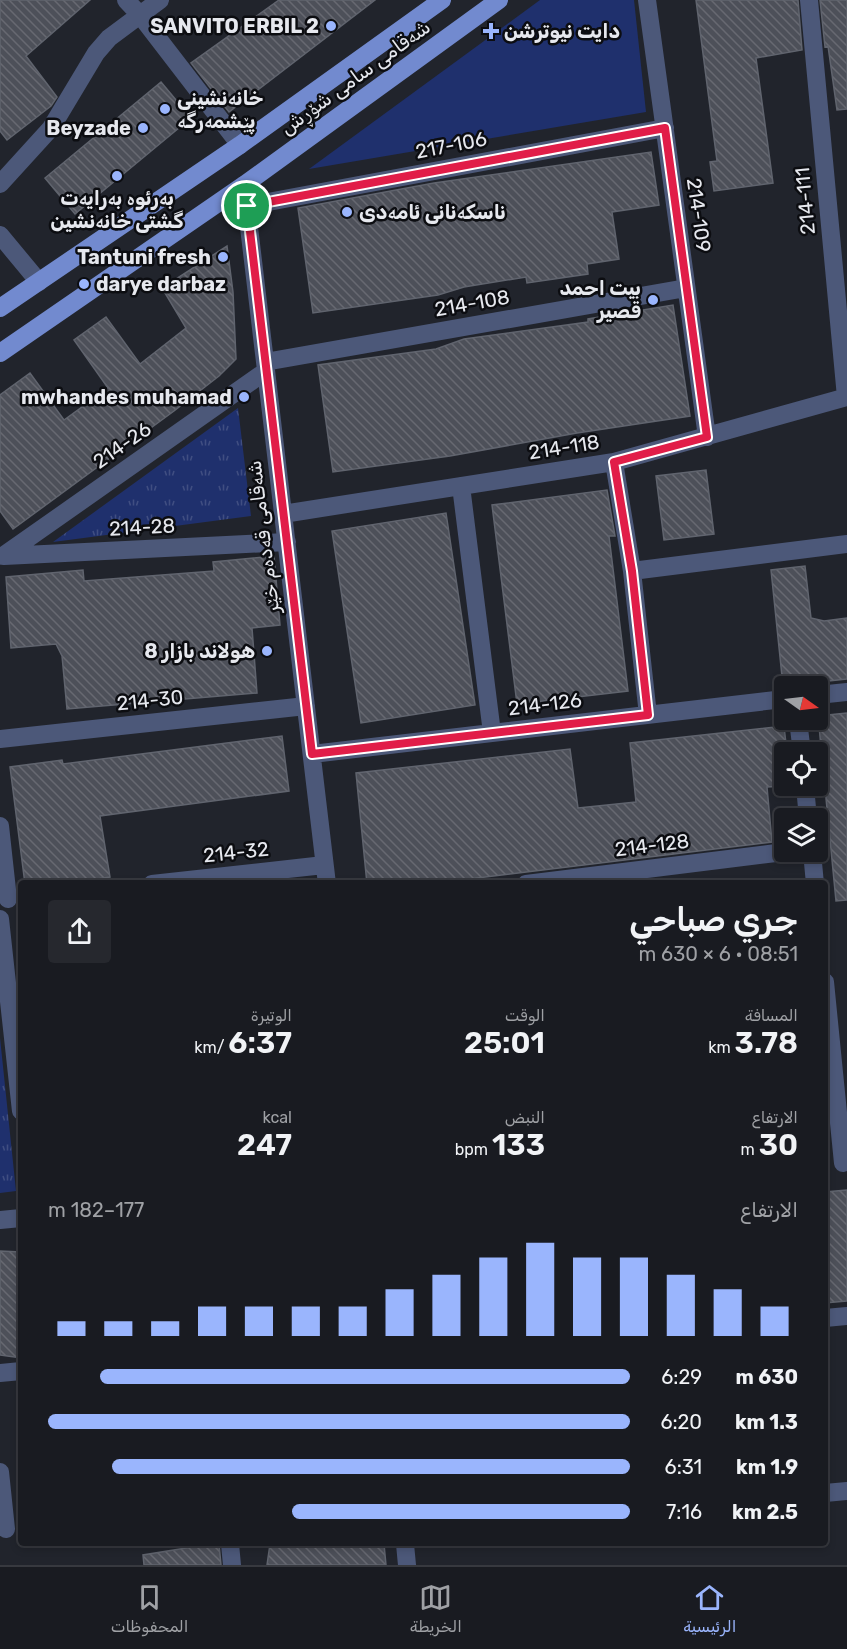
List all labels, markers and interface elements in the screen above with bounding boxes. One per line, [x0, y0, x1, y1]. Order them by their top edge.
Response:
place label: SANVITO ERBIL 2 [150, 14, 319, 38]
street label: شەقامی سامی شۆڕش [275, 14, 437, 143]
marker: SANVITO ERBIL 2 [324, 19, 338, 33]
place label: دايت نيوترشن [504, 19, 620, 43]
marker: دايت نيوترشن [482, 22, 500, 40]
place label: خانەنشینی پێشمەرگە [177, 86, 263, 135]
marker: خانەنشینی پێشمەرگە [158, 102, 172, 116]
place label: Beyzade [46, 116, 131, 140]
marker: Beyzade [136, 121, 150, 135]
street label: 217-106 [413, 126, 489, 164]
street label: 214-111 [790, 166, 820, 236]
marker: بەرئوە بەرایەت گشتی خانەنشین [110, 169, 124, 183]
street label: 214-109 [682, 176, 716, 254]
pin [221, 180, 272, 231]
place label: بەرئوە بەرایەت گشتی خانەنشین [51, 186, 183, 233]
icon: arrive [230, 189, 263, 222]
place label: ناسکەنانی ئامەدی [359, 200, 506, 224]
marker: ناسکەنانی ئامەدی [340, 205, 354, 219]
place label: Tantuni fresh [77, 245, 211, 269]
marker: Tantuni fresh [216, 250, 230, 264]
place label: darye darbaz [96, 272, 226, 296]
place label: بيت احمد قصير [559, 276, 641, 323]
marker: darye darbaz [77, 277, 91, 291]
street label: 214-108 [433, 285, 511, 321]
marker: بيت احمد قصير [646, 293, 660, 307]
place label: mwhandes muhamad [21, 385, 232, 409]
marker: mwhandes muhamad [237, 390, 251, 404]
street label: 214-26 [88, 416, 156, 474]
street label: 214-118 [527, 430, 601, 464]
street label: شەقامی قەدەم خێر [242, 459, 286, 616]
street label: 214-28 [108, 513, 176, 541]
place label: هولاند بازار 8 [144, 639, 255, 663]
marker: هولاند بازار 8 [260, 644, 274, 658]
north arrow [774, 676, 828, 730]
map controls [774, 676, 828, 862]
street label: 214-30 [116, 685, 184, 715]
street label: 214-126 [507, 688, 583, 720]
button: locate [774, 742, 828, 796]
button: layers [774, 808, 828, 862]
street label: 214-128 [613, 829, 691, 861]
street label: 214-32 [202, 837, 270, 867]
button: share [48, 900, 111, 963]
text: جري صباحي [629, 900, 798, 939]
text: 08:51 · 6 × 630 m [638, 942, 798, 966]
text: الوتيرة [251, 1006, 292, 1025]
text: الوقت [505, 1006, 545, 1025]
text: المسافة [745, 1006, 798, 1025]
text: 6:37 [228, 1025, 292, 1061]
text: 25:01 [464, 1025, 545, 1061]
text: 3.78 [735, 1025, 798, 1061]
text: /km [194, 1038, 228, 1057]
text: km [708, 1038, 735, 1057]
text: kcal [263, 1108, 292, 1127]
text: النبض [505, 1108, 545, 1127]
text: الارتفاع [752, 1108, 798, 1127]
text: 247 [237, 1127, 292, 1163]
text: 133 [492, 1127, 545, 1163]
text: 30 [759, 1127, 798, 1163]
text: bpm [455, 1140, 492, 1159]
text: m [740, 1140, 759, 1159]
text: 177–182 m [48, 1198, 144, 1222]
text: الارتفاع [740, 1198, 798, 1222]
text: 6:29 [661, 1365, 702, 1389]
text: 630 m [736, 1365, 798, 1389]
text: 6:20 [660, 1410, 702, 1434]
text: 1.3 km [735, 1410, 798, 1434]
text: 6:31 [665, 1455, 702, 1479]
text: 1.9 km [736, 1455, 798, 1479]
text: 7:16 [666, 1500, 702, 1524]
text: 2.5 km [732, 1500, 798, 1524]
tab: المحفوظات [111, 1581, 188, 1636]
tab: الخريطة [410, 1581, 462, 1636]
tab: الرئيسية [683, 1581, 736, 1636]

